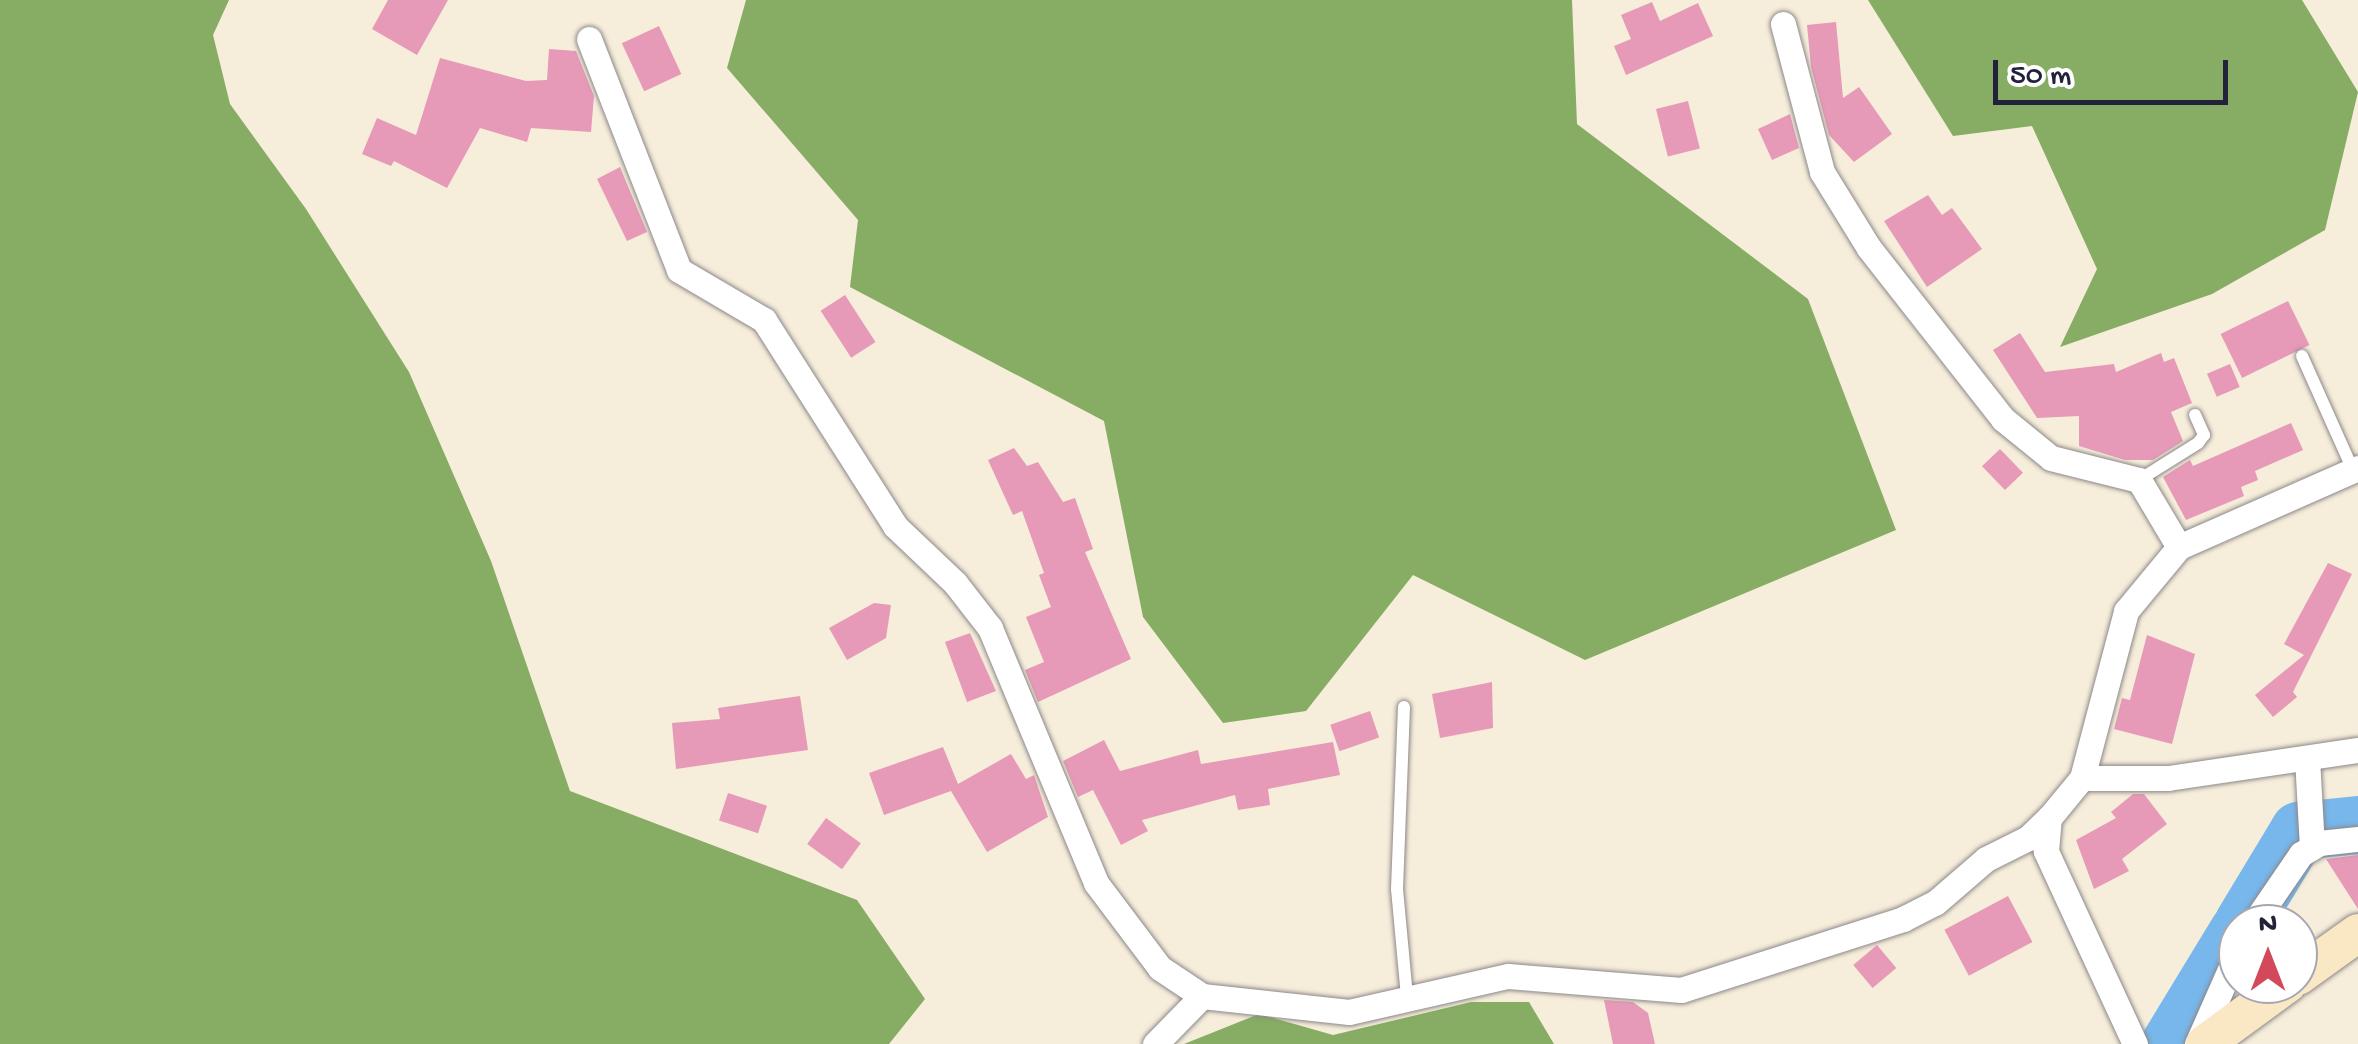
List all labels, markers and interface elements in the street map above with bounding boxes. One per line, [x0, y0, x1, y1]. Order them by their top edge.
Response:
scale bar [1998, 40, 2233, 102]
text: 50 m [2010, 60, 2071, 95]
north arrow [2218, 904, 2318, 1004]
text: N [2259, 909, 2277, 942]

